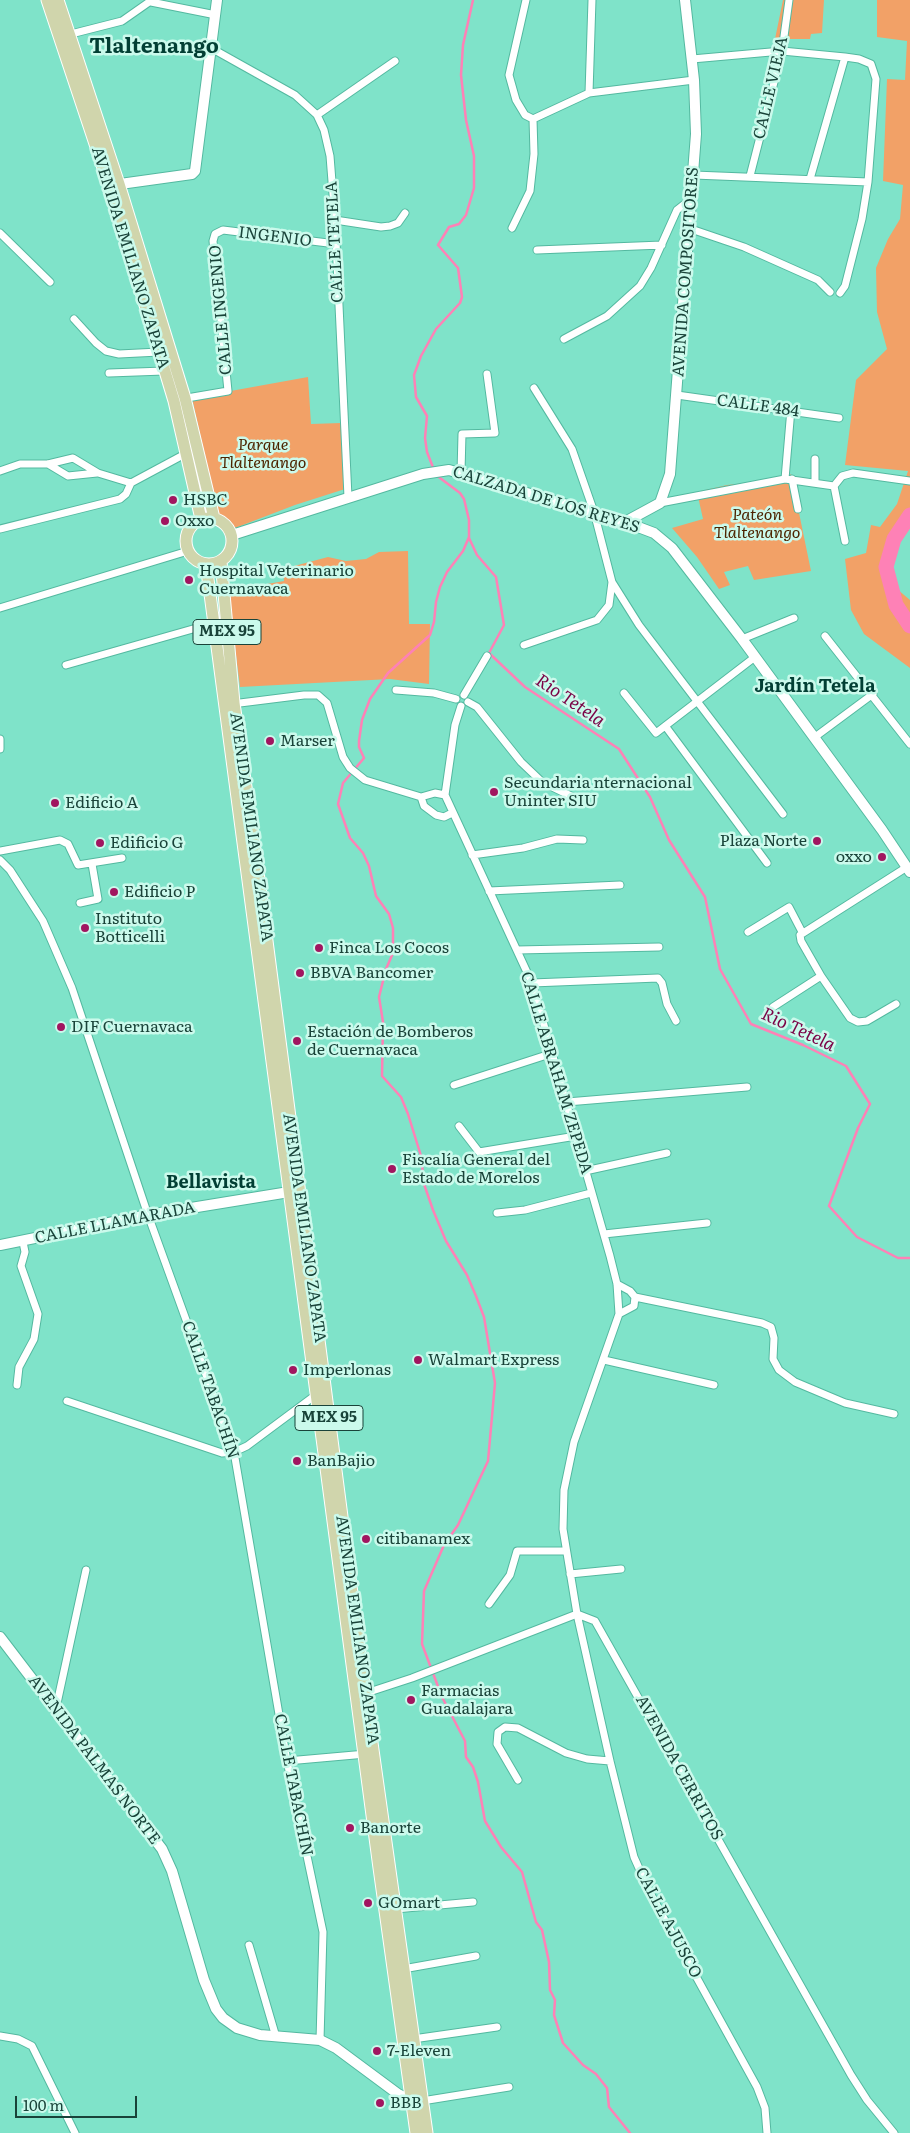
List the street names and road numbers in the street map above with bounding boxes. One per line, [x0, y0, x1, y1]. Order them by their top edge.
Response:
street label: CALLE VIEJA [750, 35, 792, 141]
street label: AVENIDA EMILIANO ZAPATA [87, 145, 173, 371]
street label: AVENIDA COMPOSITORES [669, 166, 703, 378]
street label: CALLE TETELA [322, 181, 348, 303]
street label: INGENIO [237, 223, 313, 251]
street label: CALLE INGENIO [206, 244, 236, 376]
street label: CALLE 484 [716, 391, 800, 421]
street label: CALZADA DE LOS REYES [450, 462, 642, 538]
road number: MEX 95 [193, 620, 261, 644]
street label: AVENIDA EMILIANO ZAPATA [225, 711, 277, 943]
street label: CALLE ABRAHAM ZEPEDA [516, 970, 596, 1176]
street label: AVENIDA EMILIANO ZAPATA [278, 1112, 330, 1344]
street label: CALLE LLAMARADA [33, 1198, 197, 1248]
street label: CALLE TABACHÍN [177, 1318, 243, 1462]
road number: MEX 95 [295, 1406, 363, 1430]
street label: AVENIDA EMILIANO ZAPATA [331, 1514, 383, 1746]
street label: AVENIDA PALMAS NORTE [24, 1672, 164, 1848]
street label: AVENIDA CERRITOS [631, 1692, 727, 1844]
street label: CALLE TABACHÍN [270, 1712, 316, 1858]
street label: CALLE AJUSCO [631, 1864, 705, 1982]

